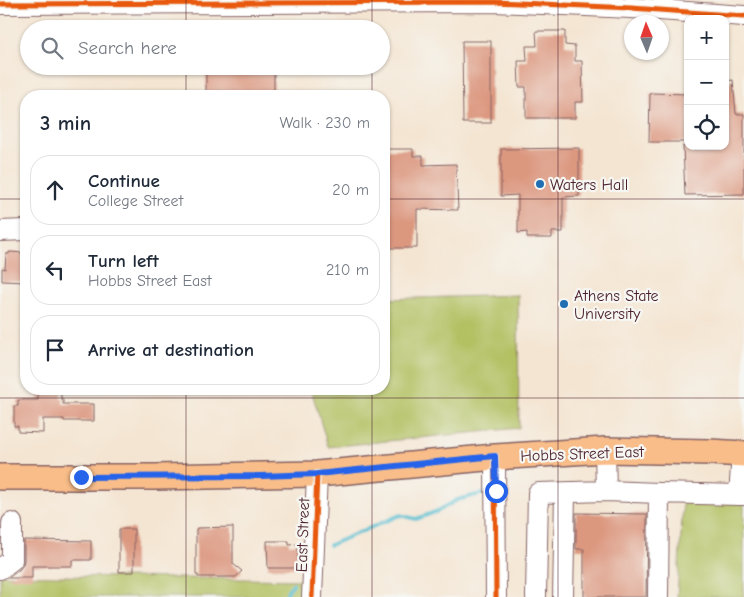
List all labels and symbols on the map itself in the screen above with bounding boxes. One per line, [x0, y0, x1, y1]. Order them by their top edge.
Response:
north arrow [624, 15, 669, 60]
place label: Waters Hall [550, 176, 628, 194]
marker: Waters Hall [534, 178, 546, 190]
place label: Athens State University [574, 287, 659, 323]
marker: Athens State University [558, 298, 570, 310]
street label: Hobbs Street East [520, 443, 645, 465]
route end [70, 466, 93, 489]
route start [485, 480, 508, 503]
street label: East Street [293, 497, 313, 573]

